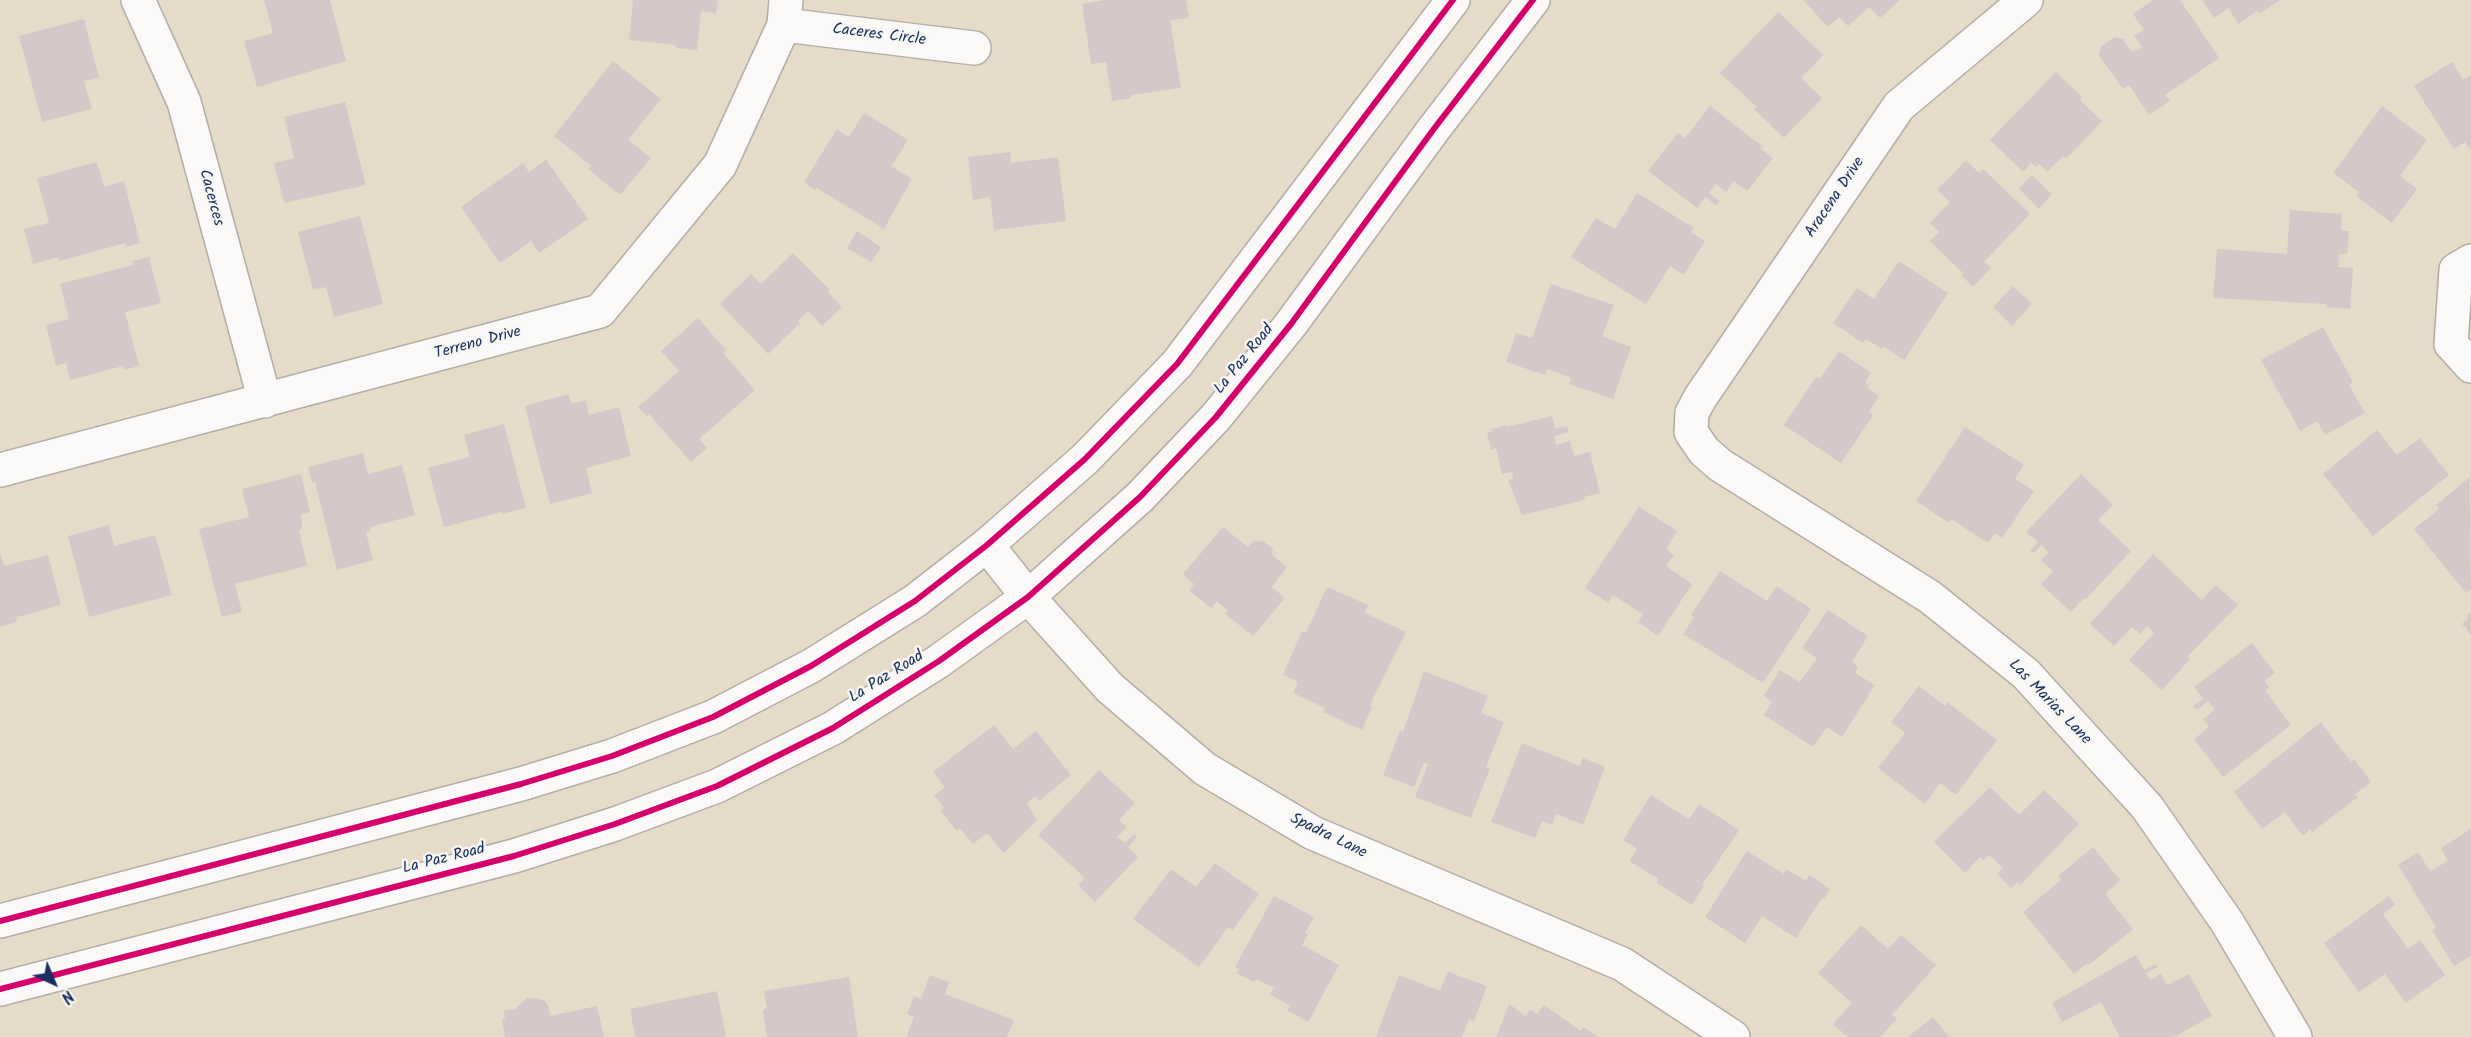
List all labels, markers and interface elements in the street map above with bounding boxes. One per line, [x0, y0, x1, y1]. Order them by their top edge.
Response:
street label: Caceres Circle [831, 21, 927, 51]
street label: Aracena Drive [1802, 154, 1870, 242]
street label: Cacerces [193, 168, 227, 228]
street label: La Paz Road [1211, 321, 1279, 399]
street label: Terreno Drive [432, 323, 524, 365]
street label: La Paz Road [846, 648, 928, 708]
street label: Las Marias Lane [2003, 656, 2095, 750]
street label: Spadra Lane [1287, 810, 1369, 864]
street label: La Paz Road [401, 840, 487, 880]
north arrow [24, 953, 84, 1013]
text: N [55, 984, 79, 1009]

